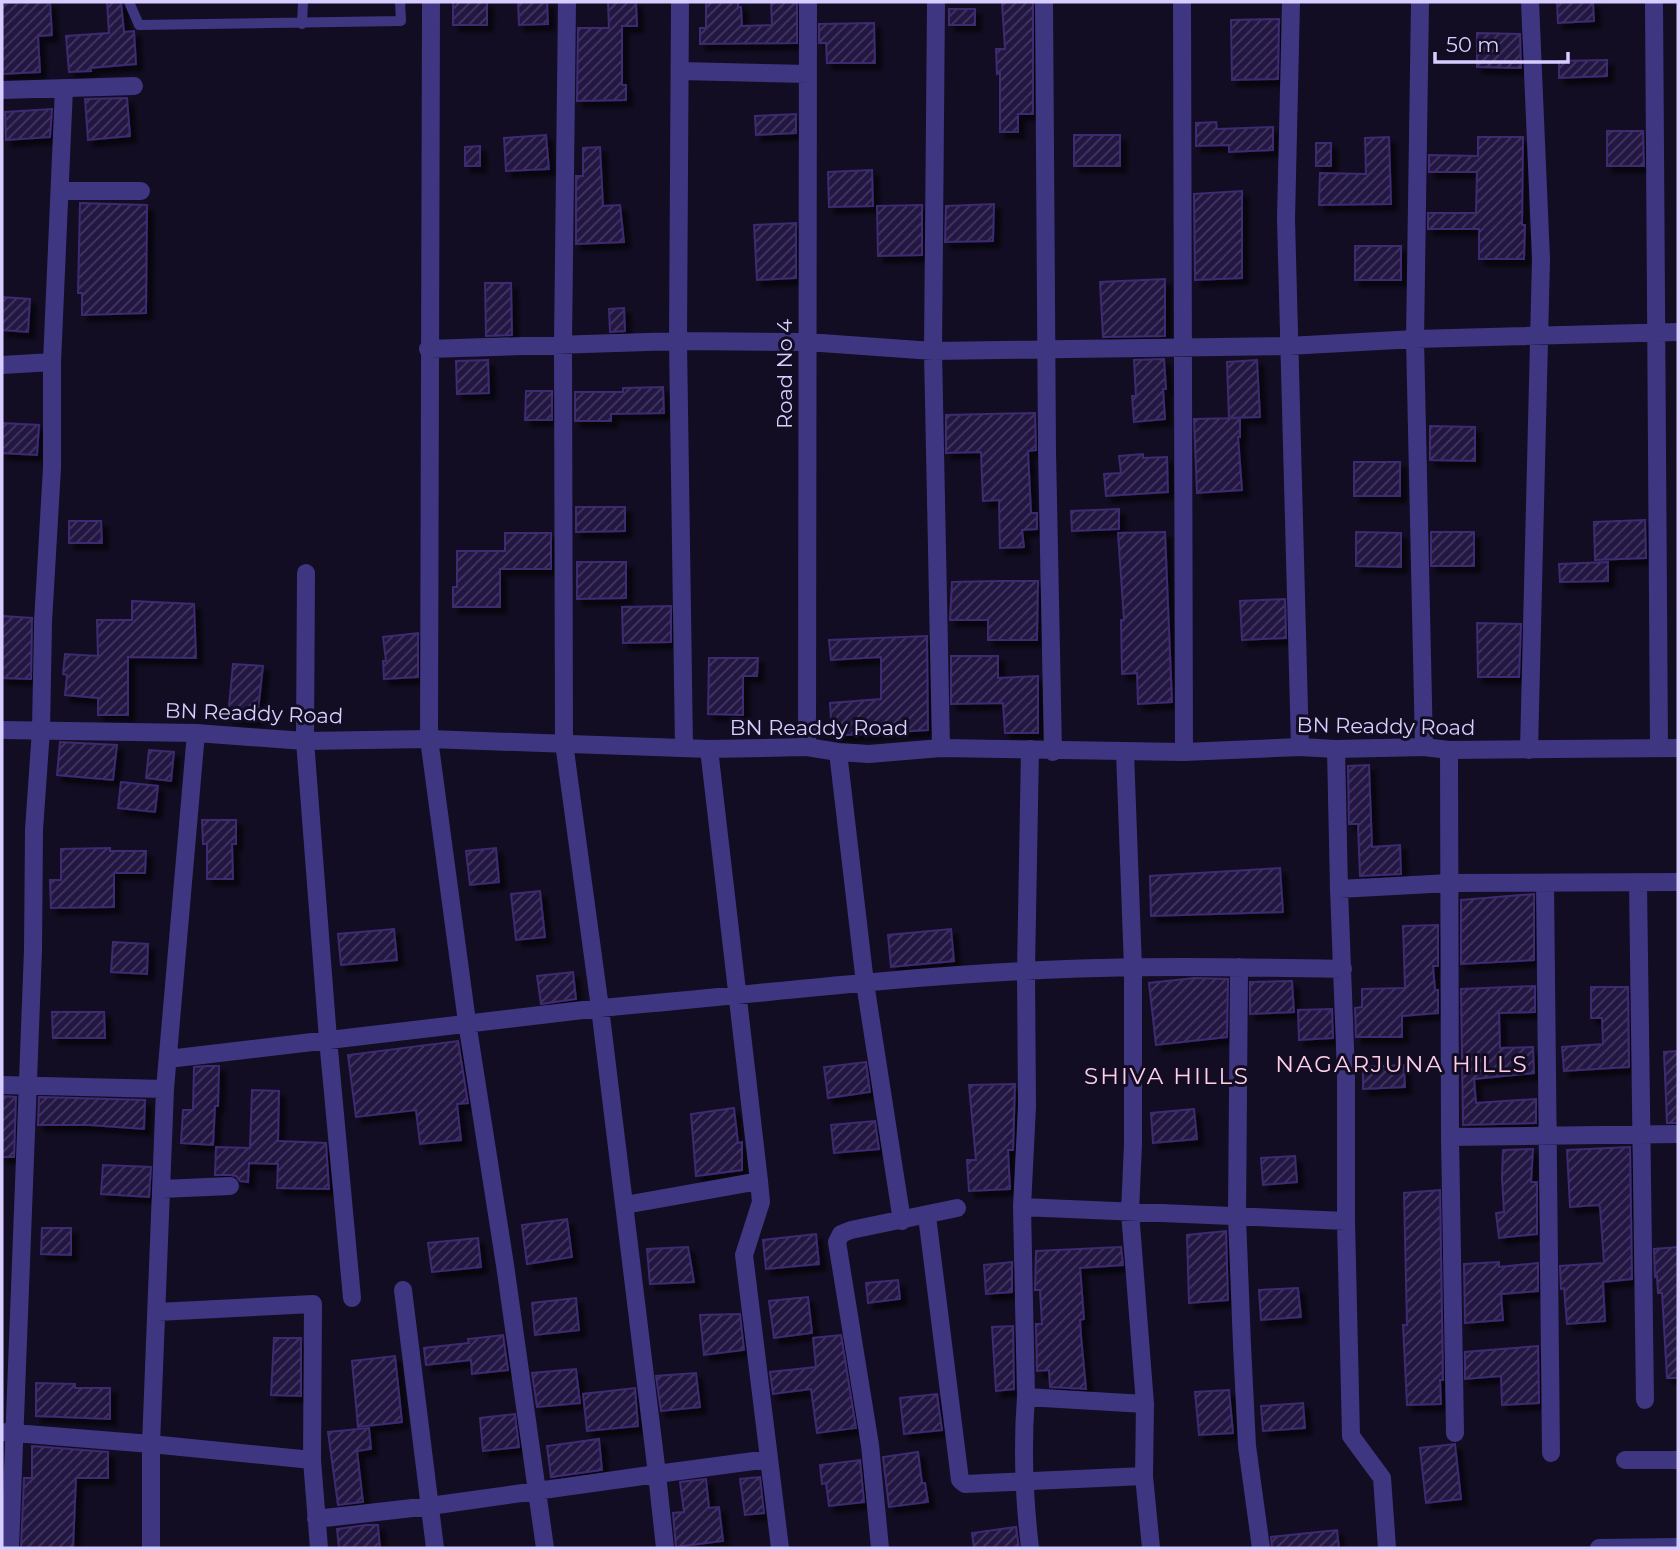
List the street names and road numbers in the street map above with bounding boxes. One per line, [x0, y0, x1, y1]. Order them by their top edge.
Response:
street label: Road No 4 [772, 319, 797, 429]
street label: BN Readdy Road [164, 697, 344, 729]
street label: BN Readdy Road [1297, 712, 1475, 740]
street label: BN Readdy Road [730, 715, 908, 740]

